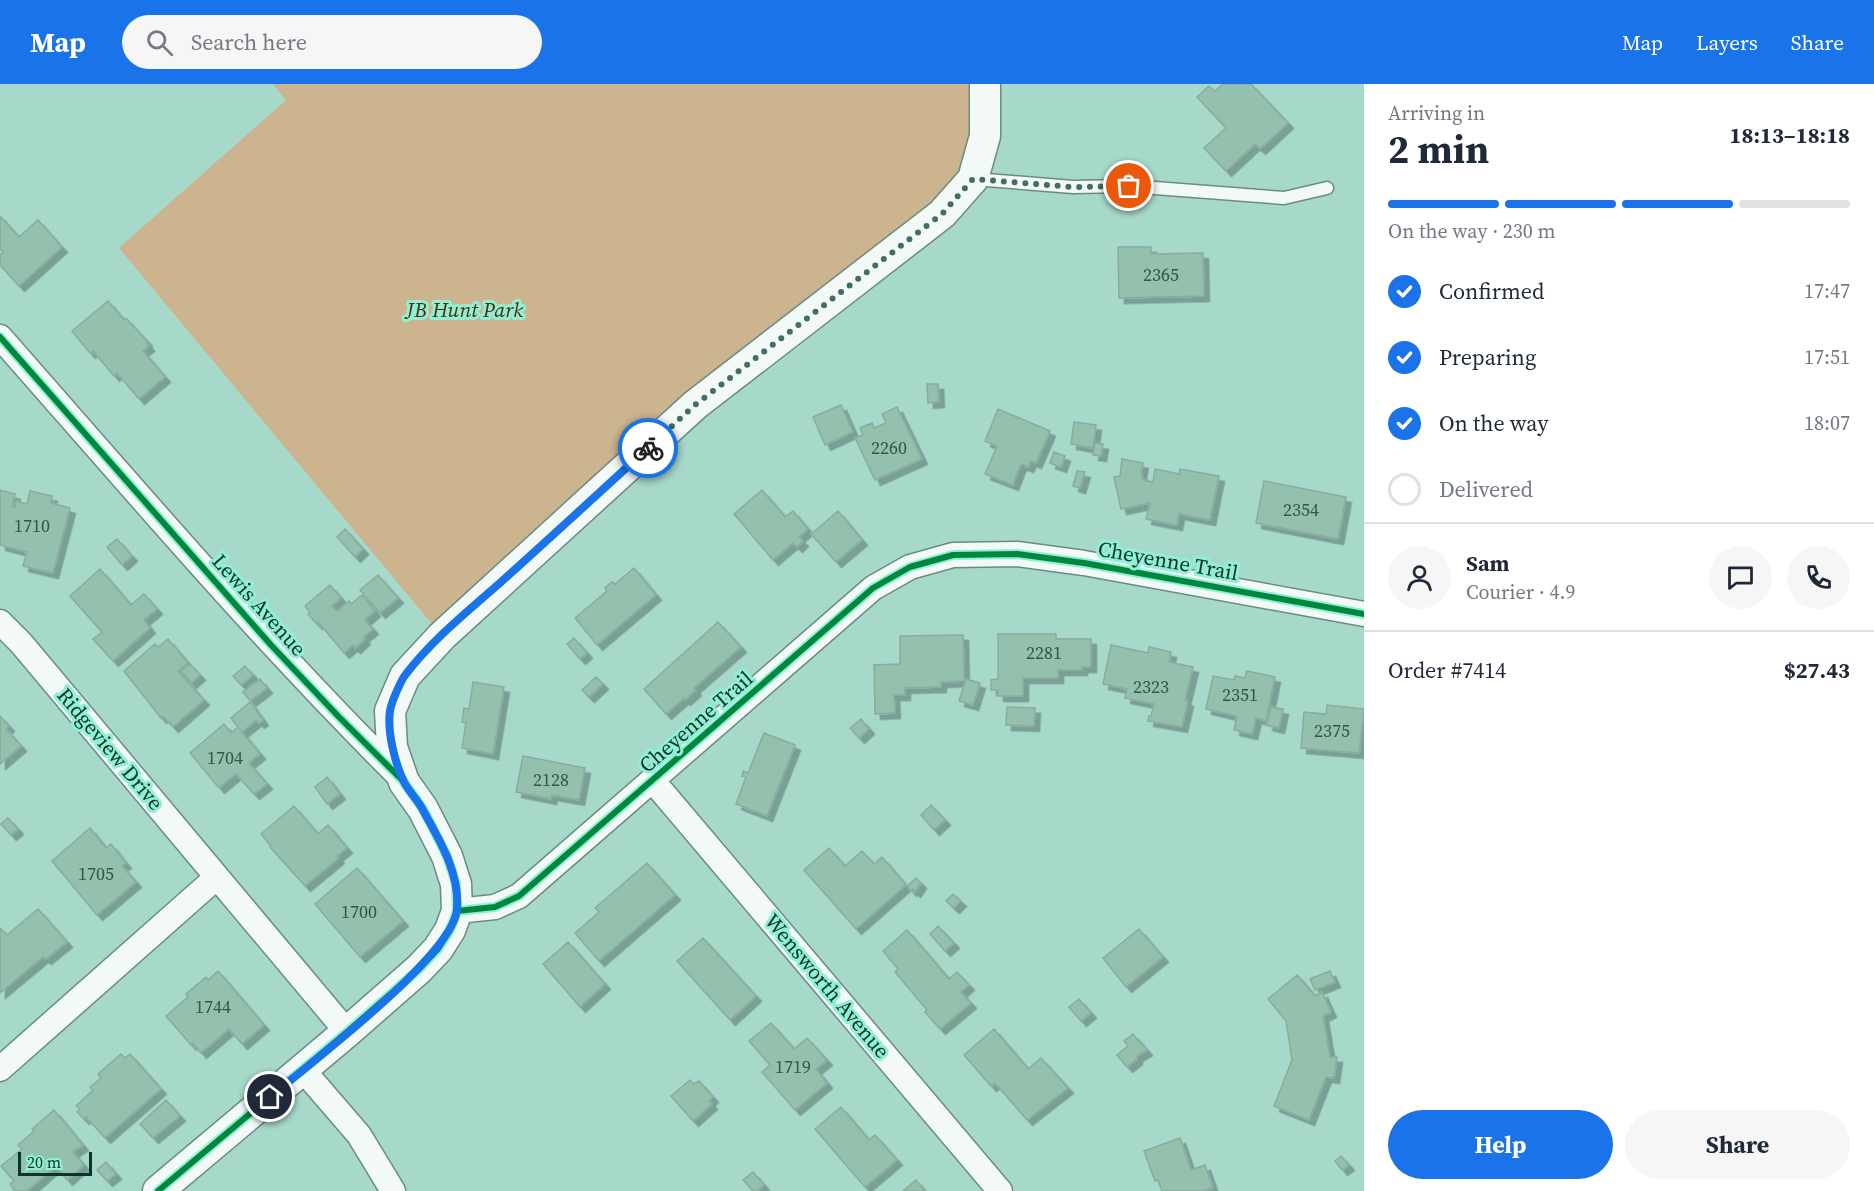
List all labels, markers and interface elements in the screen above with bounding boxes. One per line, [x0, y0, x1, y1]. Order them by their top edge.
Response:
search box [122, 15, 542, 69]
text: Map [30, 23, 86, 61]
icon: search [143, 26, 176, 59]
text: Search here [191, 27, 307, 57]
text: Map [1622, 28, 1663, 57]
text: Layers [1696, 28, 1758, 57]
text: Share [1791, 28, 1844, 57]
text: Arriving in [1388, 99, 1485, 127]
text: 18:13–18:18 [1730, 120, 1850, 150]
text: 2 min [1388, 123, 1489, 176]
pin [1103, 160, 1154, 211]
icon: bag [1112, 169, 1145, 202]
text: On the way · 230 m [1388, 217, 1555, 245]
house number: 2365 [1143, 262, 1179, 287]
icon: check [1388, 275, 1421, 308]
text: Confirmed [1439, 276, 1544, 306]
text: 17:47 [1804, 277, 1850, 305]
park label: JB Hunt Park [404, 295, 523, 324]
icon: check [1388, 341, 1421, 374]
text: Preparing [1439, 342, 1536, 372]
text: 17:51 [1804, 343, 1850, 371]
icon: check [1388, 407, 1421, 440]
text: On the way [1439, 408, 1548, 438]
text: 18:07 [1804, 409, 1850, 437]
courier [618, 418, 678, 478]
icon: bike [632, 432, 665, 465]
house number: 2260 [871, 435, 907, 460]
text: Delivered [1439, 474, 1533, 504]
house number: 2354 [1283, 497, 1319, 522]
house number: 1710 [14, 513, 50, 538]
street label: Cheyenne Trail [1096, 534, 1241, 587]
button: person [1388, 546, 1451, 609]
button: chat [1709, 546, 1772, 609]
button: phone [1787, 546, 1850, 609]
street label: Lewis Avenue [206, 547, 313, 662]
text: Sam [1466, 548, 1510, 578]
text: Courier · 4.9 [1466, 578, 1575, 606]
house number: 2281 [1026, 640, 1062, 665]
text: Order #7414 [1388, 655, 1506, 685]
text: $27.43 [1784, 655, 1850, 685]
street label: Cheyenne Trail [633, 664, 759, 779]
house number: 2323 [1133, 674, 1169, 699]
street label: Ridgeview Drive [51, 681, 170, 816]
house number: 2351 [1222, 682, 1258, 707]
house number: 2375 [1314, 718, 1350, 743]
house number: 1704 [207, 745, 243, 770]
house number: 2128 [533, 767, 569, 792]
house number: 1705 [78, 861, 114, 886]
house number: 1700 [341, 899, 377, 924]
street label: Wensworth Avenue [758, 907, 897, 1064]
house number: 1744 [195, 994, 231, 1019]
house number: 1719 [775, 1054, 811, 1079]
pin [244, 1071, 295, 1122]
icon: home [253, 1080, 286, 1113]
button: Help [1388, 1110, 1613, 1179]
button: Share [1625, 1110, 1850, 1179]
scale bar [18, 1149, 92, 1176]
text: 20 m [27, 1151, 61, 1173]

